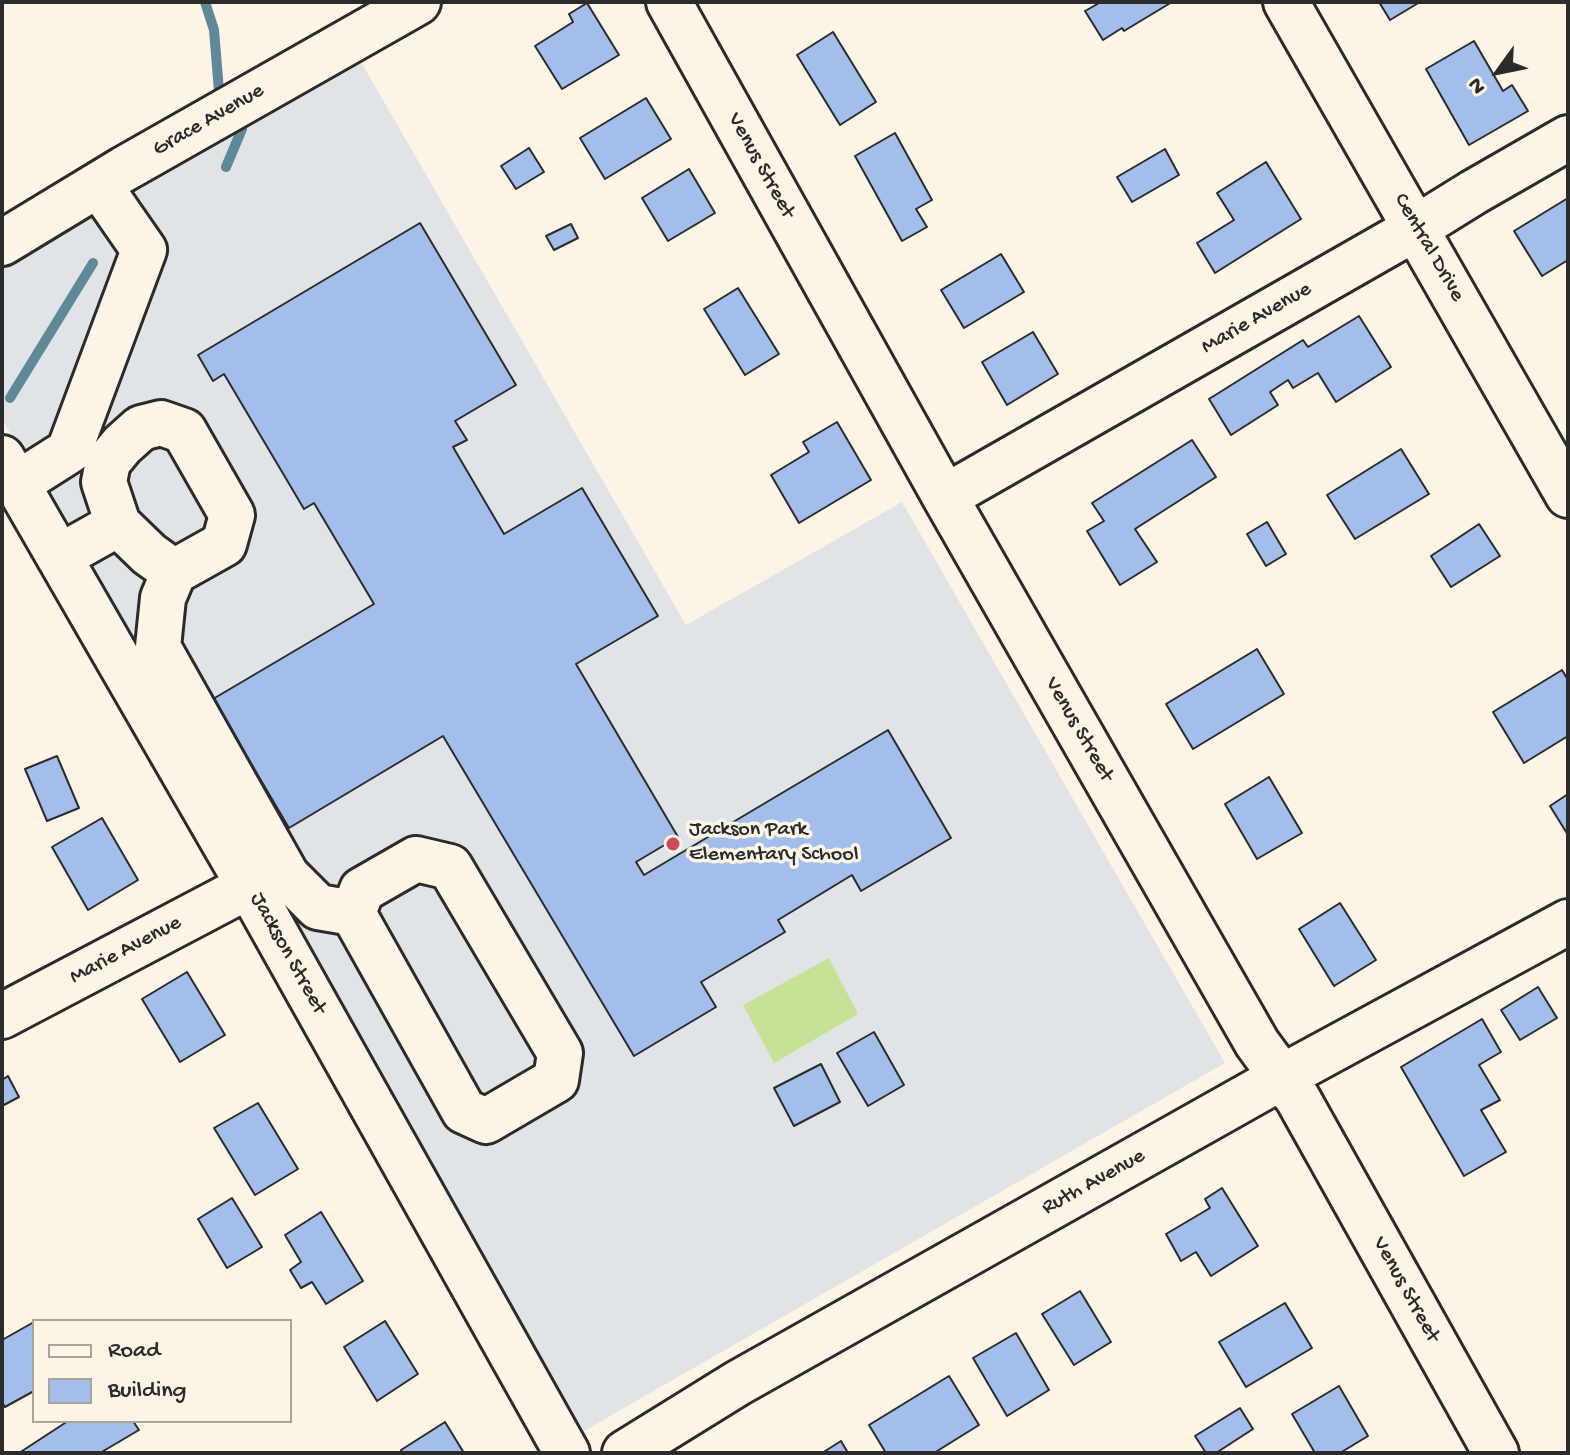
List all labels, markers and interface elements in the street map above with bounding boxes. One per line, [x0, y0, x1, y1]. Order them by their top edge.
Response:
north arrow [1458, 32, 1538, 112]
text: N [1463, 72, 1493, 98]
street label: Grace Avenue [149, 79, 269, 163]
street label: Venus Street [720, 109, 800, 223]
street label: Central Drive [1386, 189, 1470, 307]
street label: Marie Avenue [1197, 277, 1317, 361]
street label: Venus Street [1037, 673, 1119, 787]
place label: Jackson Park Elementary School [689, 818, 859, 870]
marker: Jackson Park Elementary School [664, 835, 682, 853]
street label: Jackson Street [243, 889, 331, 1019]
street label: Marie Avenue [66, 911, 186, 991]
street label: Ruth Avenue [1038, 1144, 1150, 1222]
street label: Venus Street [1365, 1233, 1445, 1347]
legend [32, 1319, 292, 1423]
text: Road [108, 1337, 160, 1366]
text: Building [108, 1377, 186, 1406]

